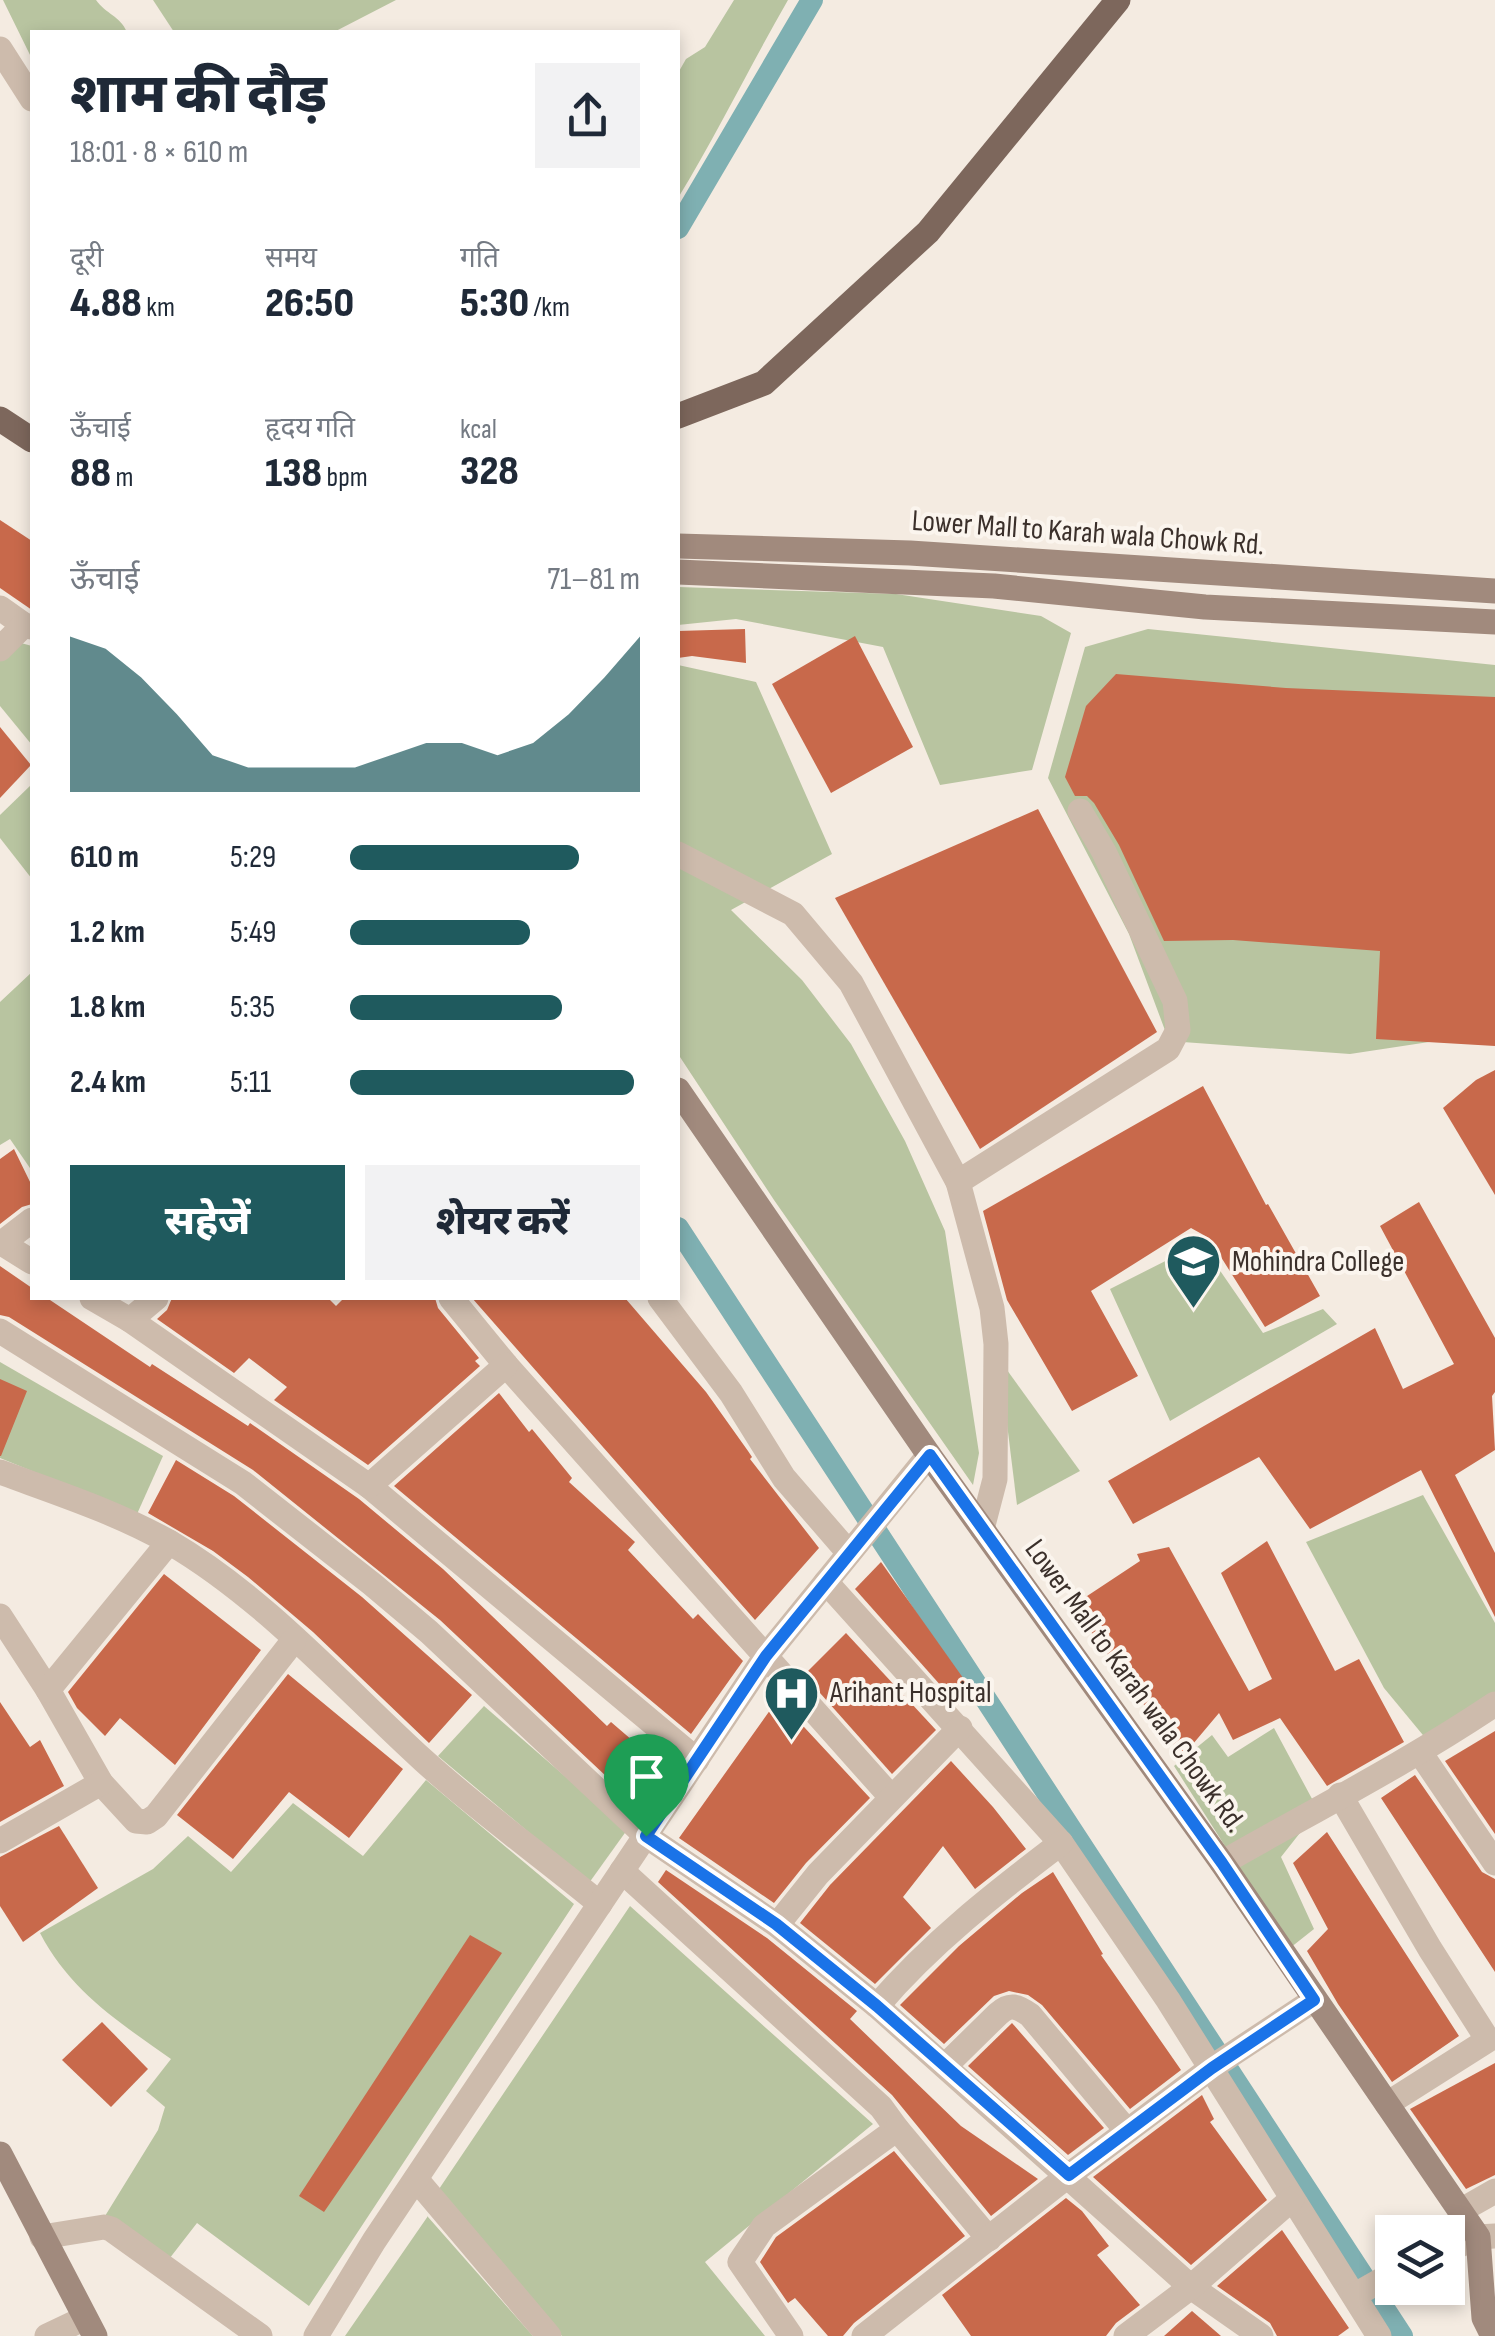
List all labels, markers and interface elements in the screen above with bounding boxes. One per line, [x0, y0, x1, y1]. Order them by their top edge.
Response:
text: शाम की दौड़ [70, 62, 327, 129]
button: share [535, 63, 640, 168]
text: 18:01 · 8 × 610 m [70, 133, 248, 172]
text: दूरी [70, 242, 104, 275]
text: समय [265, 242, 317, 275]
text: गति [460, 242, 499, 275]
text: 4.88 [70, 278, 142, 329]
text: 26:50 [265, 278, 354, 329]
text: 5:30 [460, 278, 529, 329]
text: km [142, 291, 175, 324]
text: /km [529, 291, 570, 324]
text: ऊँचाई [70, 412, 131, 445]
text: हृदय गति [265, 412, 355, 445]
text: kcal [460, 413, 497, 446]
text: 328 [460, 446, 519, 497]
text: 88 [70, 448, 111, 499]
text: 138 [265, 448, 322, 499]
text: m [111, 461, 133, 494]
text: bpm [322, 461, 368, 494]
street label: Lower Mall to Karah wala Chowk Rd. [911, 503, 1265, 563]
text: ऊँचाई [70, 560, 139, 599]
text: 71–81 m [547, 560, 640, 599]
text: 610 m [70, 838, 139, 877]
text: 5:29 [230, 838, 276, 877]
text: 1.2 km [70, 913, 145, 952]
text: 5:49 [230, 913, 277, 952]
text: 1.8 km [70, 988, 145, 1027]
text: 5:35 [230, 988, 275, 1027]
text: 2.4 km [70, 1063, 146, 1102]
text: 5:11 [230, 1063, 271, 1102]
button: सहेजें [70, 1165, 345, 1280]
button: शेयर करें [365, 1165, 640, 1280]
school or university icon: Mohindra College [1163, 1232, 1223, 1311]
place label: Mohindra College [1232, 1244, 1404, 1280]
street label: Lower Mall to Karah wala Chowk Rd. [1017, 1533, 1253, 1839]
hospital icon: Arihant Hospital [761, 1663, 821, 1742]
place label: Arihant Hospital [829, 1675, 992, 1711]
pin [604, 1734, 689, 1837]
icon: arrive [619, 1749, 674, 1804]
map controls [1375, 2215, 1465, 2305]
button: layers [1375, 2215, 1465, 2305]

